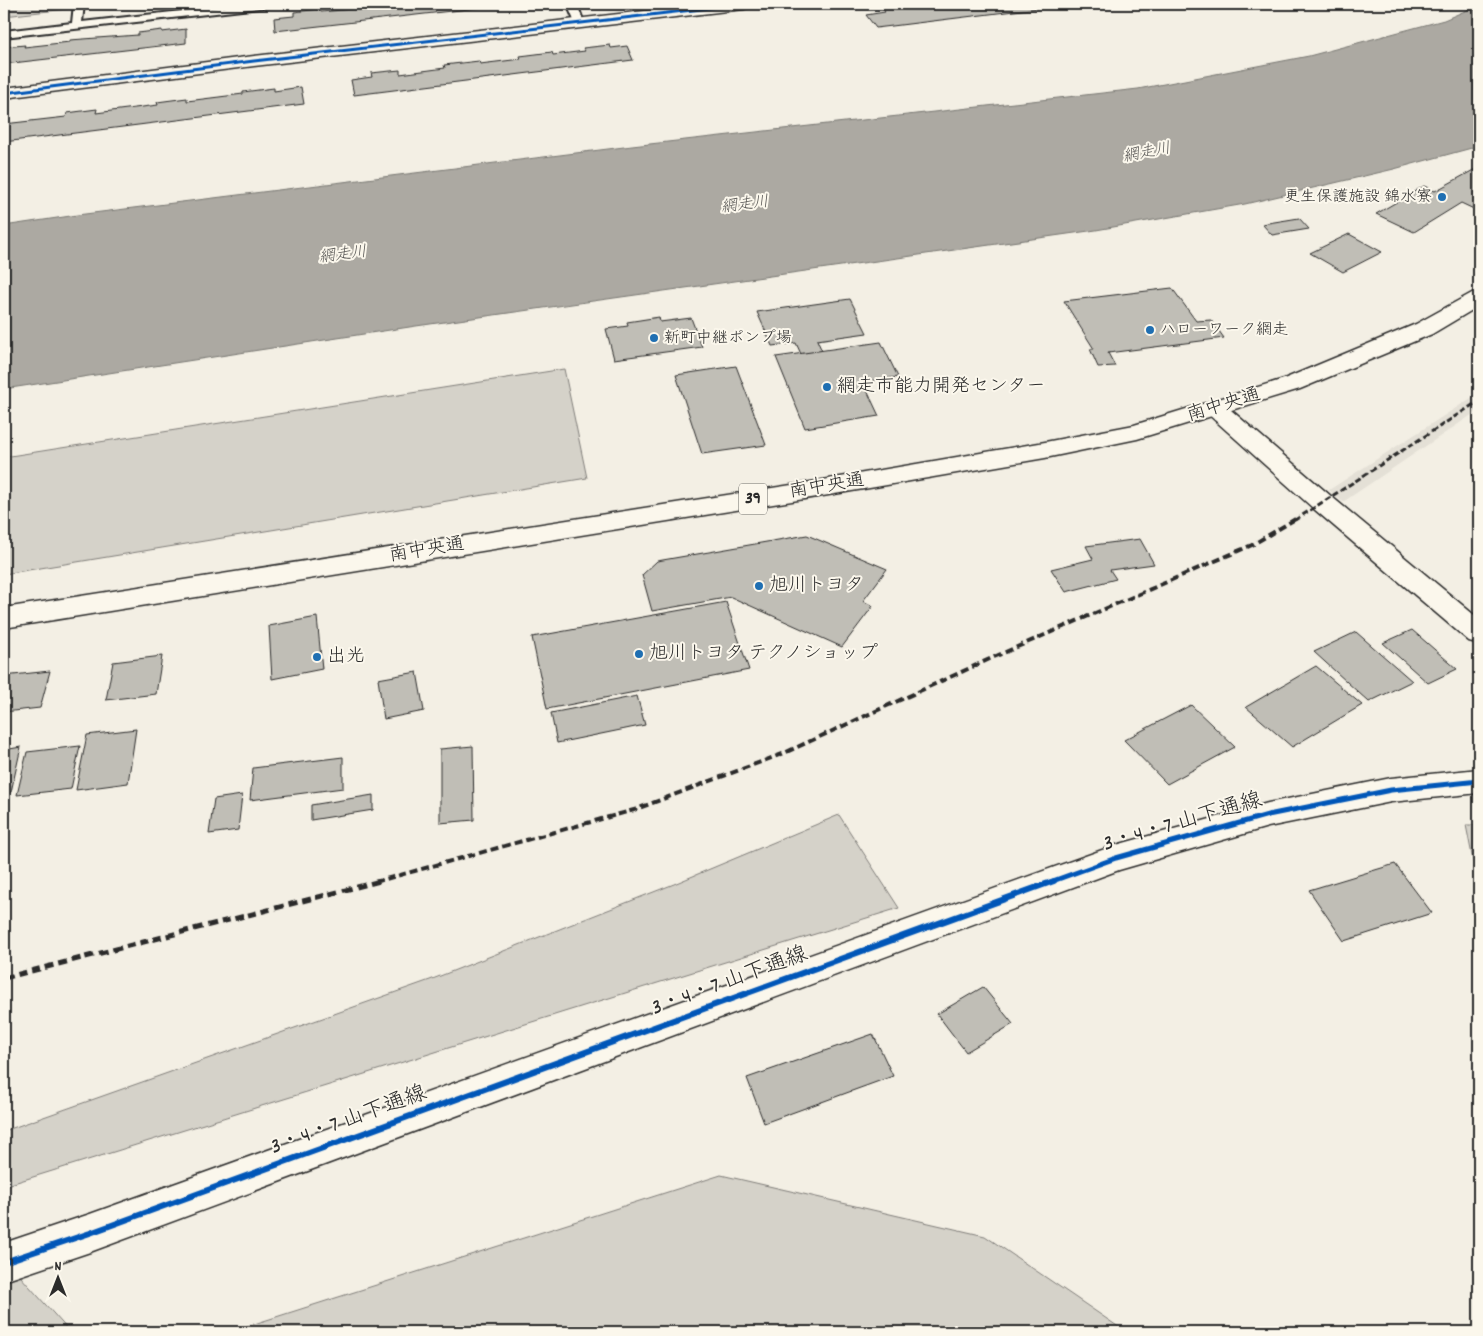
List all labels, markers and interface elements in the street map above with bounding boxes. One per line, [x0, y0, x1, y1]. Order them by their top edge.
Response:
water label: 網走川 [1121, 137, 1173, 169]
place label: 更生保護施設 錦水寮 [1284, 186, 1432, 209]
water label: 網走川 [720, 191, 770, 219]
marker: 更生保護施設 錦水寮 [1436, 191, 1448, 203]
water label: 網走川 [318, 241, 368, 269]
place label: ハローワーク網走 [1160, 319, 1288, 342]
marker: ハローワーク網走 [1144, 324, 1156, 336]
place label: 新町中継ポンプ場 [664, 327, 792, 350]
marker: 新町中継ポンプ場 [648, 332, 660, 344]
place label: 網走市能力開発センター [837, 374, 1045, 401]
marker: 網走市能力開発センター [821, 381, 833, 393]
street label: 南中央通 [1184, 382, 1264, 430]
street label: 南中央通 [787, 468, 867, 506]
road number: 39 [739, 484, 767, 514]
street label: 南中央通 [387, 532, 467, 570]
place label: 旭川トヨタ [769, 573, 864, 600]
marker: 旭川トヨタ [753, 580, 765, 592]
place label: 旭川トヨタ テクノショップ [649, 641, 878, 668]
place label: 出光 [327, 644, 365, 671]
marker: 旭川トヨタ テクノショップ [633, 648, 645, 660]
marker: 出光 [311, 651, 323, 663]
street label: 3・4・7 山下通線 [1100, 785, 1266, 861]
street label: 3・4・7 山下通線 [647, 939, 813, 1025]
street label: 3・4・7 山下通線 [266, 1078, 432, 1164]
north arrow [32, 1254, 82, 1304]
text: N [55, 1257, 62, 1277]

